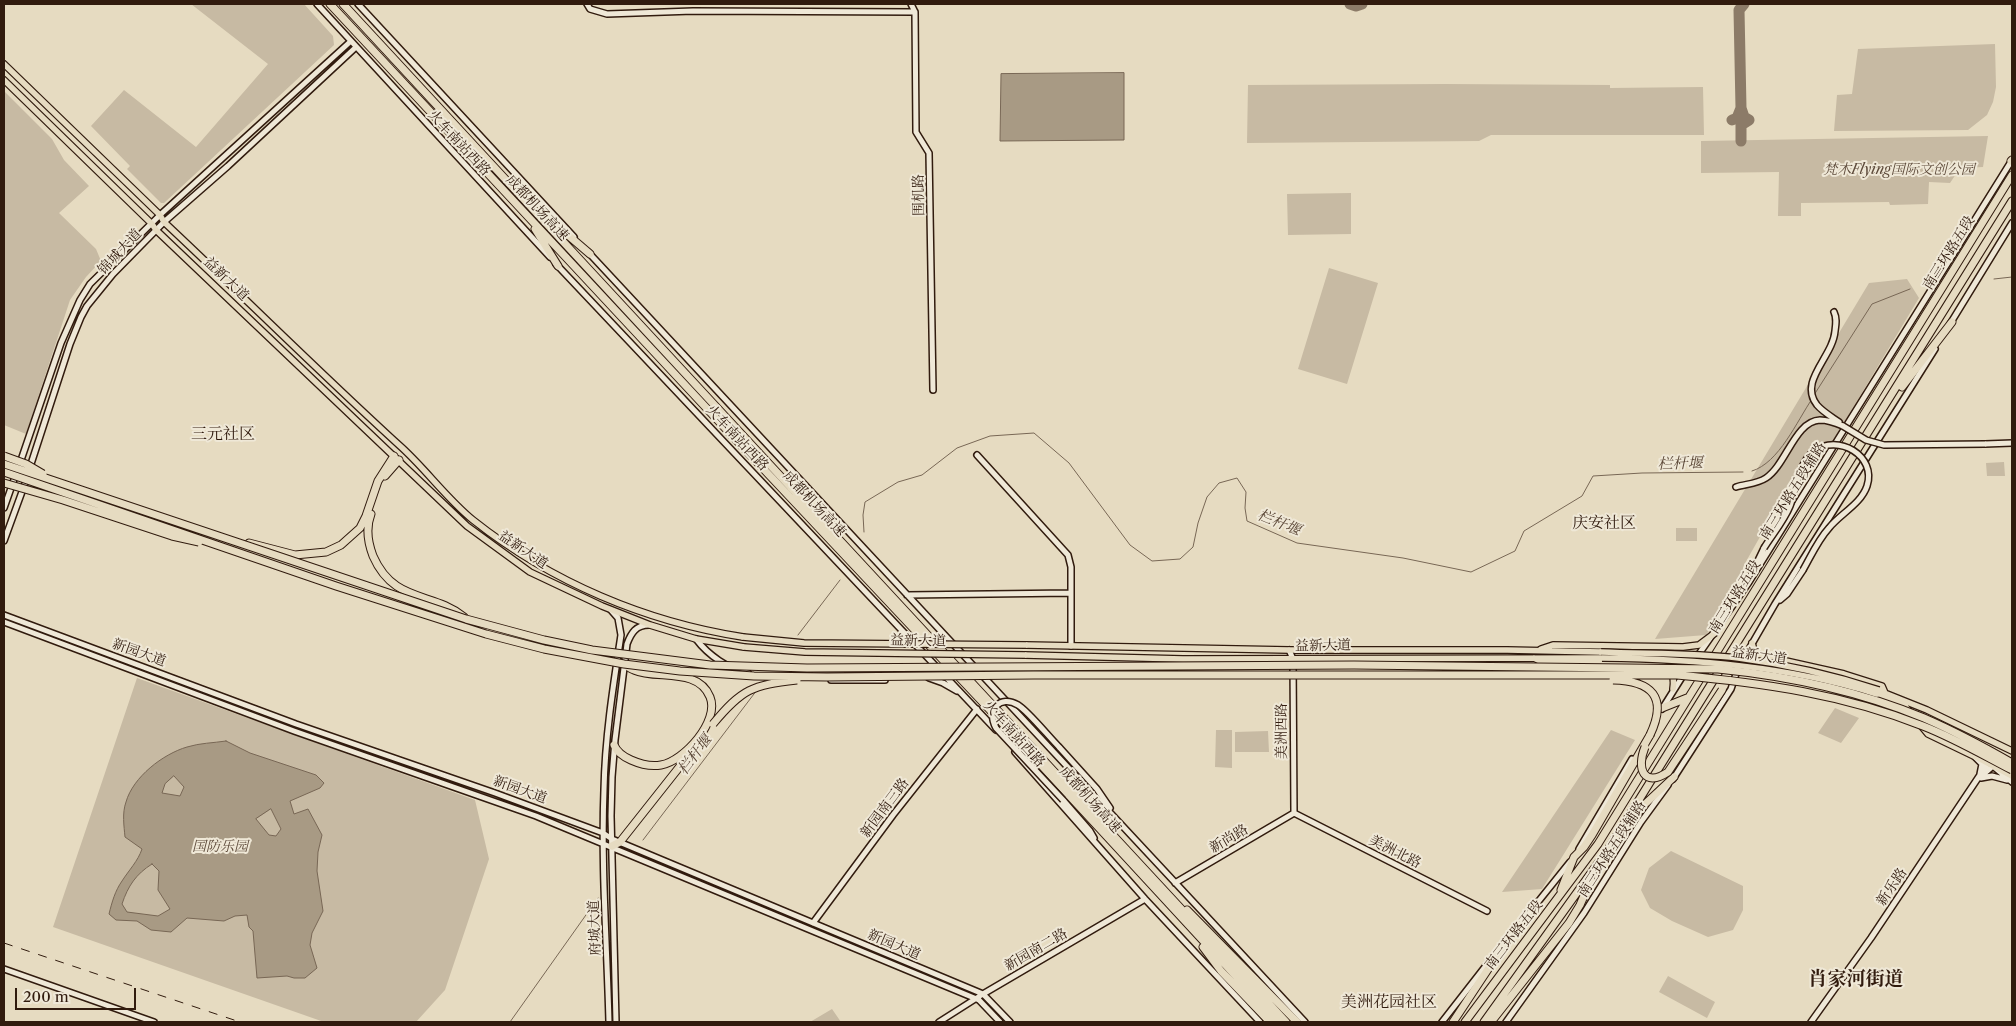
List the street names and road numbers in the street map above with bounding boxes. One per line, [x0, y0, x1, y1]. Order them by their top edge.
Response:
street label: 火车南站西路 [424, 107, 494, 179]
street label: 成都机场高速 [502, 172, 572, 244]
street label: 围机路 [910, 174, 928, 216]
street label: 南三环路五段 [1920, 213, 1978, 293]
street label: 锦城大道 [95, 226, 145, 278]
street label: 益新大道 [200, 254, 252, 304]
street label: 火车南站西路 [702, 402, 772, 474]
street label: 南三环路五段辅路 [1756, 439, 1830, 543]
street label: 成都机场高速 [779, 468, 849, 540]
street label: 益新大道 [495, 527, 551, 573]
street label: 南三环路五段 [1706, 557, 1764, 637]
street label: 益新大道 [890, 632, 946, 650]
street label: 新园大道 [110, 636, 168, 670]
street label: 益新大道 [1295, 637, 1351, 655]
street label: 益新大道 [1730, 644, 1788, 668]
street label: 火车南站西路 [980, 697, 1048, 771]
street label: 美洲西路 [1274, 703, 1290, 759]
street label: 成都机场高速 [1056, 763, 1124, 837]
street label: 新园大道 [491, 773, 549, 807]
street label: 新园南三路 [857, 775, 913, 841]
street label: 南三环路五段辅路 [1574, 797, 1650, 901]
street label: 新尚路 [1207, 821, 1251, 857]
street label: 美洲北路 [1366, 832, 1424, 872]
street label: 新乐路 [1873, 865, 1911, 909]
street label: 南三环路五段 [1482, 897, 1546, 973]
street label: 府城大道 [586, 900, 604, 956]
street label: 新园南二路 [1001, 925, 1071, 975]
street label: 新园大道 [865, 926, 923, 964]

